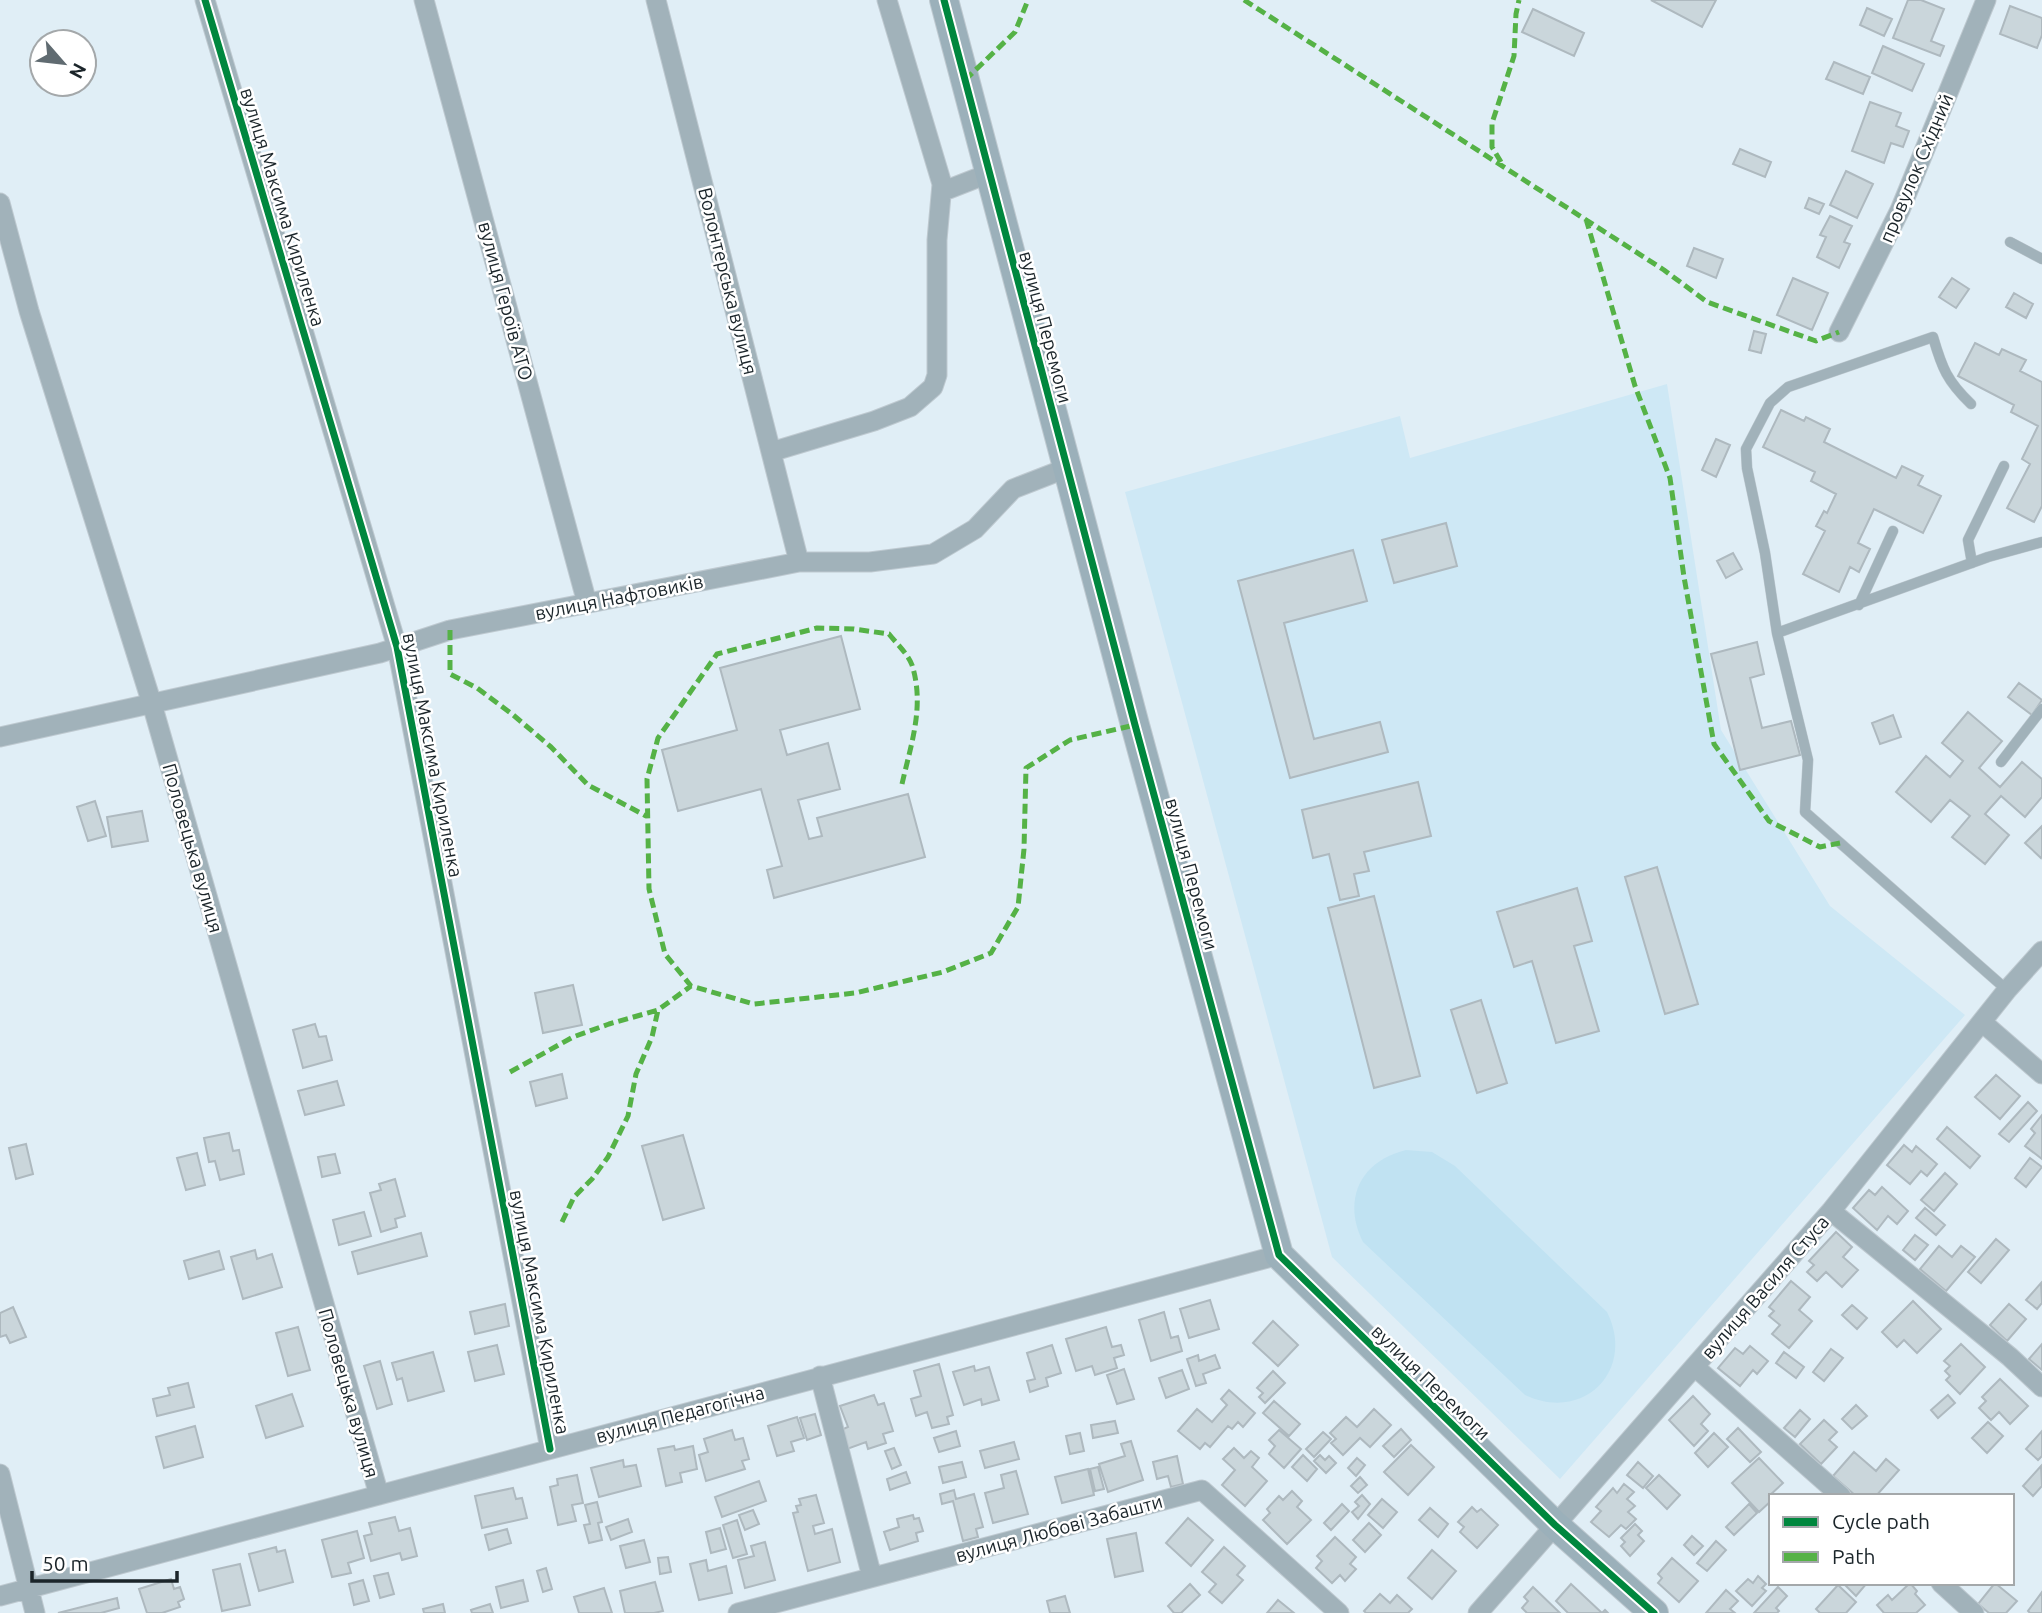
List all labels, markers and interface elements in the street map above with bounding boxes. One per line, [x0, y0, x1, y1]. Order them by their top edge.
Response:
north arrow [28, 28, 98, 98]
text: N [65, 60, 91, 82]
street label: вулиця Максима Кириленка [236, 85, 330, 329]
street label: провулок Східний [1875, 90, 1957, 246]
street label: Волонтерська вулиця [694, 185, 762, 377]
street label: вулиця Героїв АТО [474, 219, 538, 383]
street label: вулиця Перемоги [1015, 249, 1077, 405]
street label: вулиця Нафтовиків [533, 570, 705, 624]
street label: вулиця Максима Кириленка [398, 631, 468, 879]
street label: Половецька вулиця [158, 761, 228, 935]
street label: вулиця Перемоги [1161, 796, 1223, 952]
street label: вулиця Максима Кириленка [505, 1188, 575, 1436]
street label: вулиця Василя Стуса [1697, 1211, 1833, 1363]
street label: Половецька вулиця [314, 1306, 384, 1480]
street label: вулиця Перемоги [1367, 1320, 1495, 1444]
street label: вулиця Педагогічна [593, 1381, 767, 1447]
street label: вулиця Любові Забашти [953, 1490, 1165, 1566]
legend [1769, 1494, 2014, 1585]
text: Cycle path [1832, 1509, 1930, 1533]
scale bar [32, 1540, 177, 1584]
text: Path [1832, 1544, 1875, 1568]
text: 50 m [42, 1551, 89, 1575]

